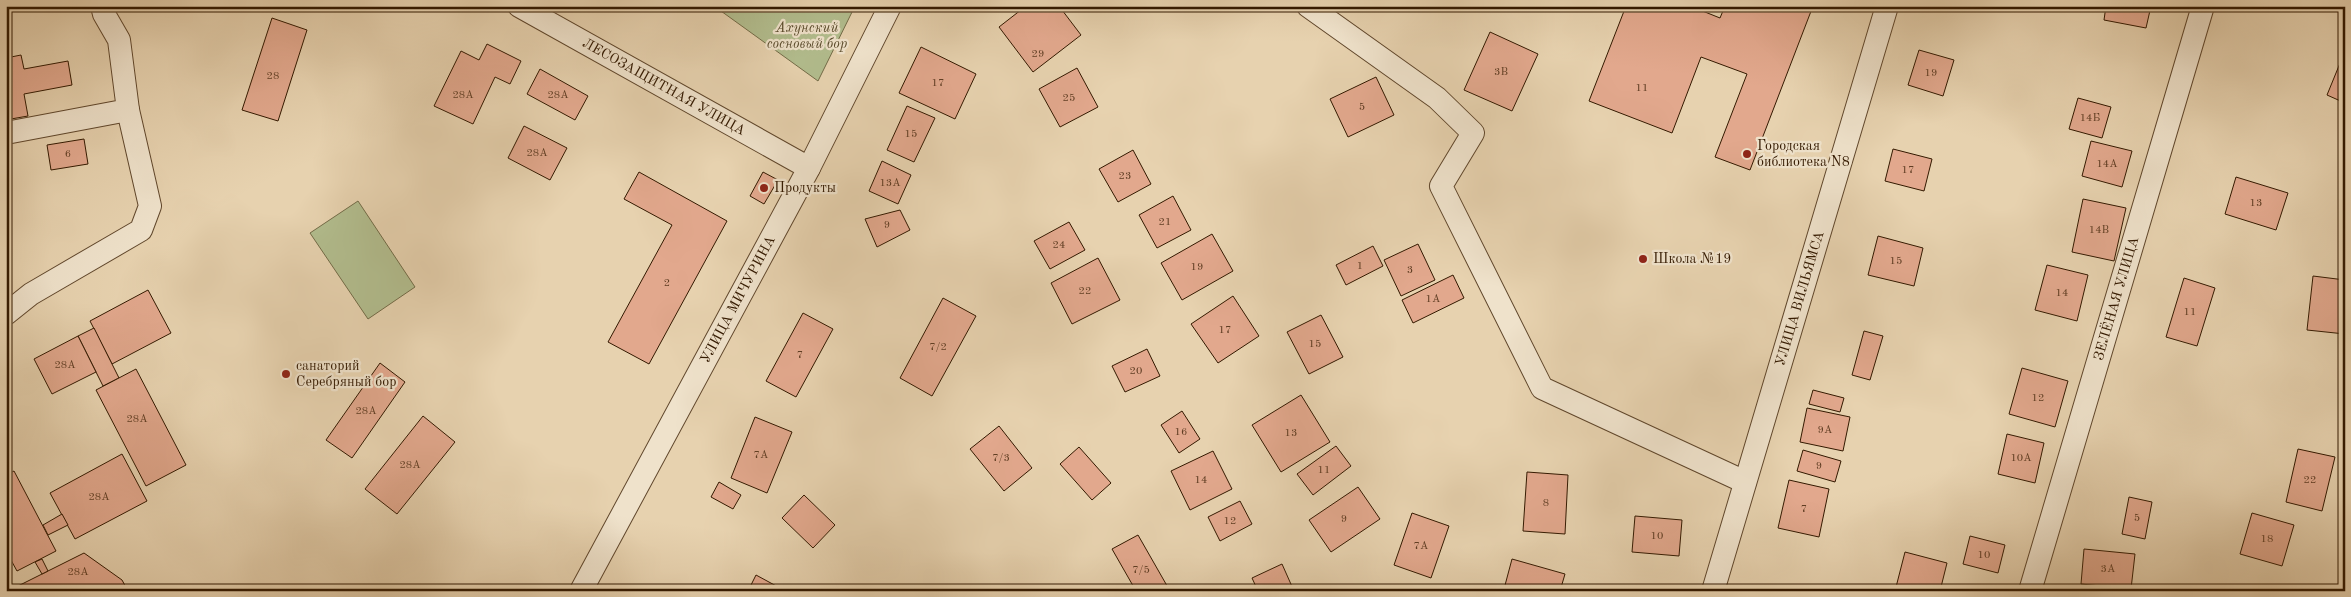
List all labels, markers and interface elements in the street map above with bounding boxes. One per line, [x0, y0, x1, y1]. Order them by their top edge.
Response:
park label: Ахунский сосновый бор [767, 21, 848, 52]
street label: ЛЕСОЗАЩИТНАЯ УЛИЦА [580, 36, 748, 138]
house number: 29 [1032, 49, 1044, 60]
house number: 3В [1494, 67, 1508, 78]
house number: 19 [1925, 68, 1937, 79]
house number: 28 [267, 71, 279, 82]
house number: 17 [932, 78, 944, 89]
house number: 11 [1636, 83, 1648, 94]
house number: 28А [452, 90, 474, 101]
house number: 28А [547, 90, 569, 101]
house number: 25 [1063, 93, 1075, 104]
house number: 5 [1359, 102, 1365, 113]
house number: 14Б [2080, 113, 2100, 124]
house number: 15 [905, 129, 917, 140]
place label: Городская библиотека N8 [1757, 139, 1850, 169]
house number: 28А [526, 148, 548, 159]
marker: Городская библиотека N8 [1741, 148, 1753, 160]
house number: 6 [65, 149, 71, 160]
house number: 14А [2096, 159, 2118, 170]
house number: 17 [1902, 165, 1914, 176]
house number: 23 [1119, 171, 1131, 182]
house number: 13А [879, 178, 901, 189]
place label: Продукты [774, 181, 836, 195]
marker: Продукты [758, 182, 770, 194]
house number: 13 [2250, 198, 2262, 209]
house number: 21 [1159, 217, 1171, 228]
house number: 9 [884, 220, 890, 231]
house number: 14В [2089, 225, 2109, 236]
street label: УЛИЦА ВИЛЬЯМСА [1773, 229, 1827, 368]
street label: УЛИЦА МИЧУРИНА [698, 233, 778, 366]
street label: ЗЕЛЁНАЯ УЛИЦА [2092, 235, 2141, 362]
house number: 24 [1053, 240, 1065, 251]
place label: Школа №19 [1653, 252, 1731, 266]
marker: Школа №19 [1637, 253, 1649, 265]
house number: 15 [1890, 256, 1902, 267]
house number: 1 [1357, 261, 1363, 272]
house number: 19 [1191, 262, 1203, 273]
house number: 3 [1407, 265, 1413, 276]
house number: 2 [664, 278, 670, 289]
house number: 22 [1079, 286, 1091, 297]
house number: 14 [2056, 288, 2068, 299]
house number: 1А [1426, 294, 1441, 305]
house number: 11 [2184, 307, 2196, 318]
house number: 17 [1219, 325, 1231, 336]
house number: 15 [1309, 339, 1321, 350]
house number: 7/2 [929, 342, 947, 353]
house number: 7 [797, 350, 803, 361]
place label: санаторий Серебряный бор [296, 359, 397, 389]
house number: 28А [54, 360, 76, 371]
house number: 20 [1130, 366, 1142, 377]
marker: санаторий Серебряный бор [280, 368, 292, 380]
house number: 12 [2032, 393, 2044, 404]
house number: 28А [355, 406, 377, 417]
house number: 28А [126, 414, 148, 425]
house number: 9А [1818, 425, 1833, 436]
house number: 16 [1175, 427, 1187, 438]
house number: 13 [1285, 428, 1297, 439]
house number: 7А [754, 450, 769, 461]
house number: 7/3 [992, 453, 1010, 464]
house number: 10А [2010, 453, 2032, 464]
house number: 28А [399, 460, 421, 471]
house number: 9 [1816, 461, 1822, 472]
house number: 11 [1318, 465, 1330, 476]
house number: 14 [1195, 475, 1207, 486]
house number: 22 [2304, 475, 2316, 486]
house number: 28А [88, 492, 110, 503]
house number: 8 [1543, 498, 1549, 509]
house number: 7 [1801, 504, 1807, 515]
house number: 5 [2134, 513, 2140, 524]
house number: 9 [1341, 514, 1347, 525]
house number: 12 [1224, 516, 1236, 527]
house number: 10 [1651, 531, 1663, 542]
house number: 18 [2261, 534, 2273, 545]
house number: 7А [1414, 541, 1429, 552]
house number: 10 [1978, 550, 1990, 561]
house number: 3А [2101, 564, 2116, 575]
house number: 7/5 [1132, 565, 1150, 576]
house number: 28А [67, 567, 89, 578]

